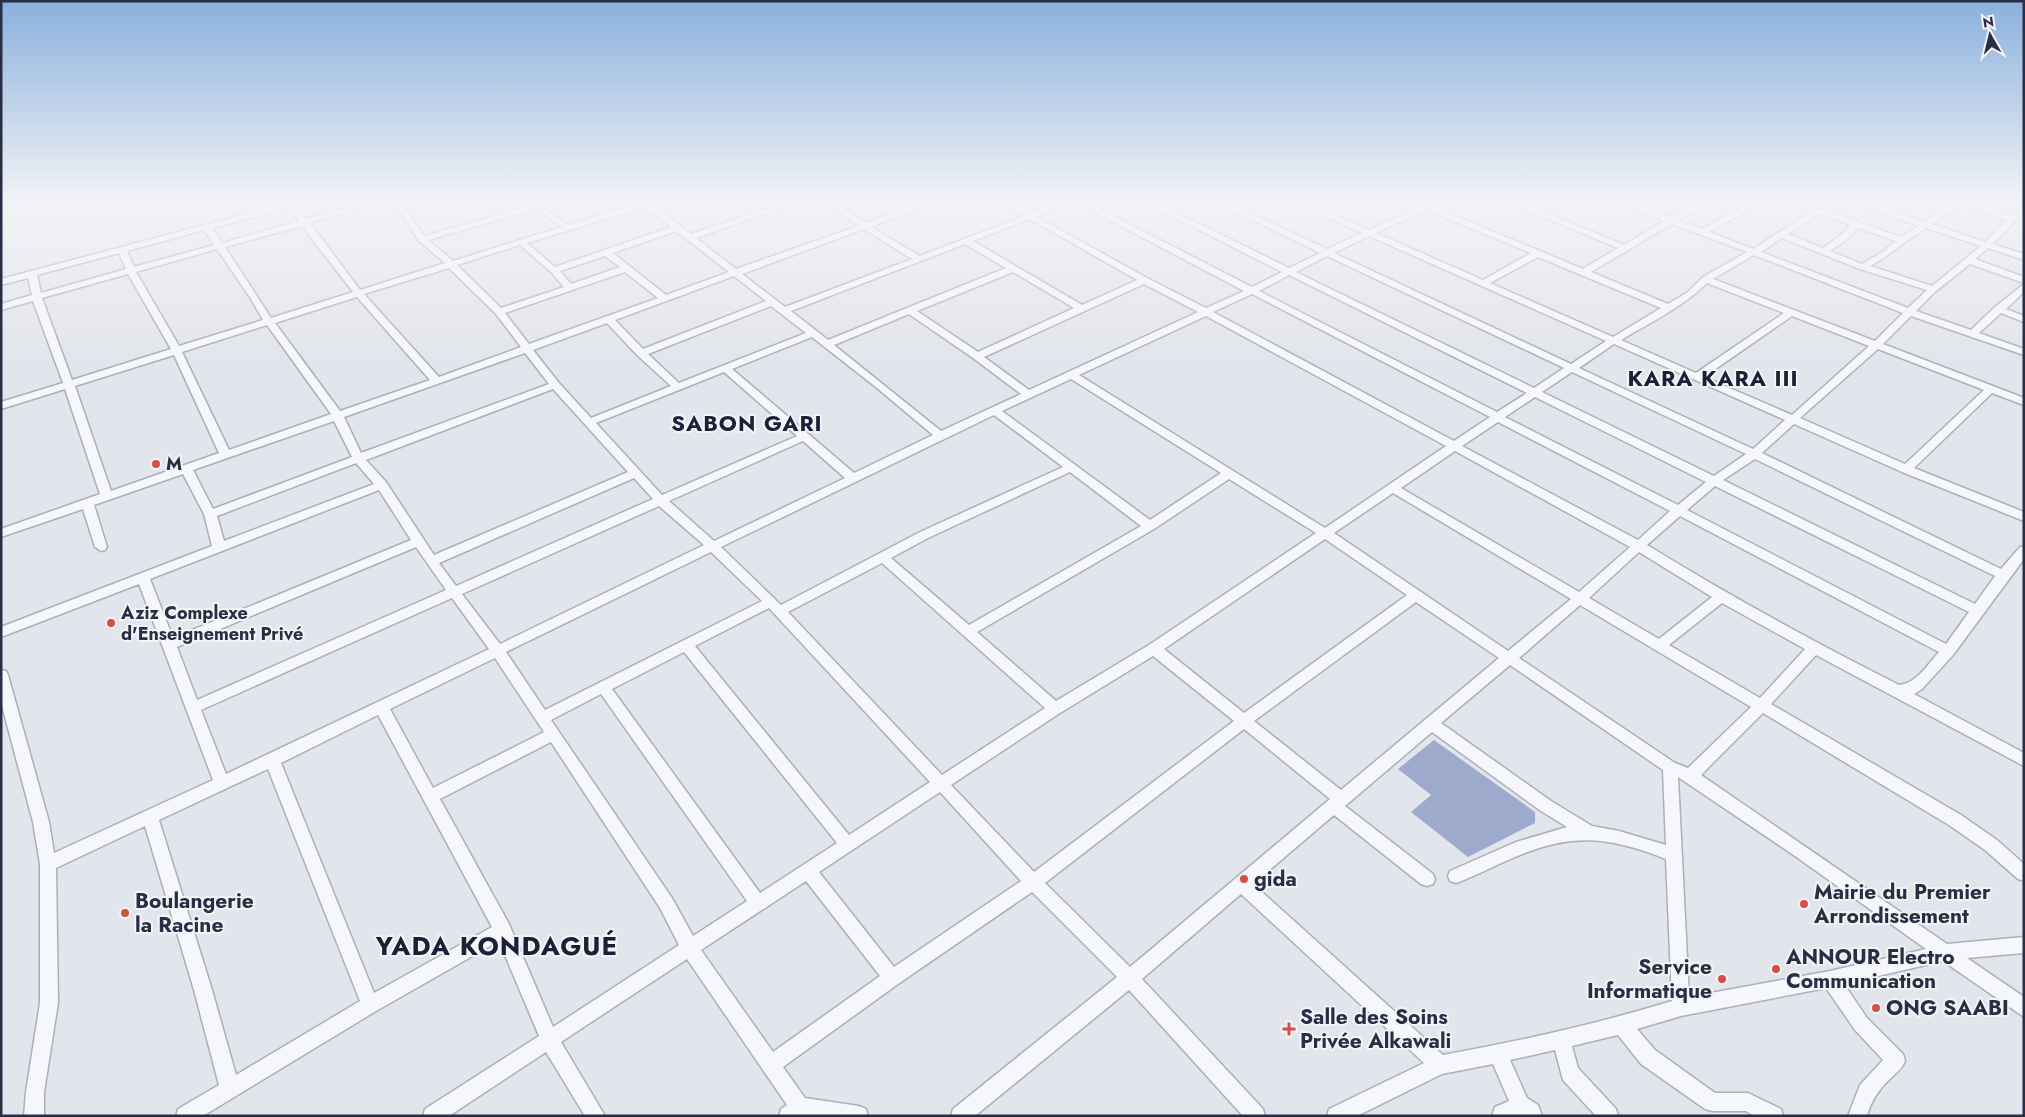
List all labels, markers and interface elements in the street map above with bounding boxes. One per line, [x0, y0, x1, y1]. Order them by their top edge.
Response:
north arrow [1965, 10, 2015, 60]
text: N [1981, 11, 1995, 33]
district label: KARA KARA III [1627, 362, 1799, 394]
district label: SABON GARI [671, 407, 823, 439]
place label: M [166, 451, 182, 477]
marker: M [150, 458, 162, 470]
place label: Aziz Complexe d'Enseignement Privé [120, 600, 303, 647]
marker: Aziz Complexe d'Enseignement Privé [105, 617, 117, 629]
place label: gida [1254, 864, 1297, 894]
marker: gida [1238, 873, 1250, 885]
place label: Mairie du Premier Arrondissement [1813, 877, 1991, 931]
place label: Boulangerie la Racine [135, 886, 254, 940]
marker: Mairie du Premier Arrondissement [1798, 898, 1810, 910]
marker: Boulangerie la Racine [119, 907, 131, 919]
district label: YADA KONDAGUÉ [375, 927, 618, 965]
place label: ANNOUR Electro Communication [1785, 942, 1955, 996]
place label: Service Informatique [1587, 952, 1712, 1006]
marker: ANNOUR Electro Communication [1770, 963, 1782, 975]
marker: Service Informatique [1716, 973, 1728, 985]
place label: ONG SAABI [1886, 993, 2009, 1023]
place label: Salle des Soins Privée Alkawali [1300, 1002, 1451, 1056]
marker: ONG SAABI [1870, 1002, 1882, 1014]
marker: Salle des Soins Privée Alkawali [1282, 1022, 1296, 1036]

